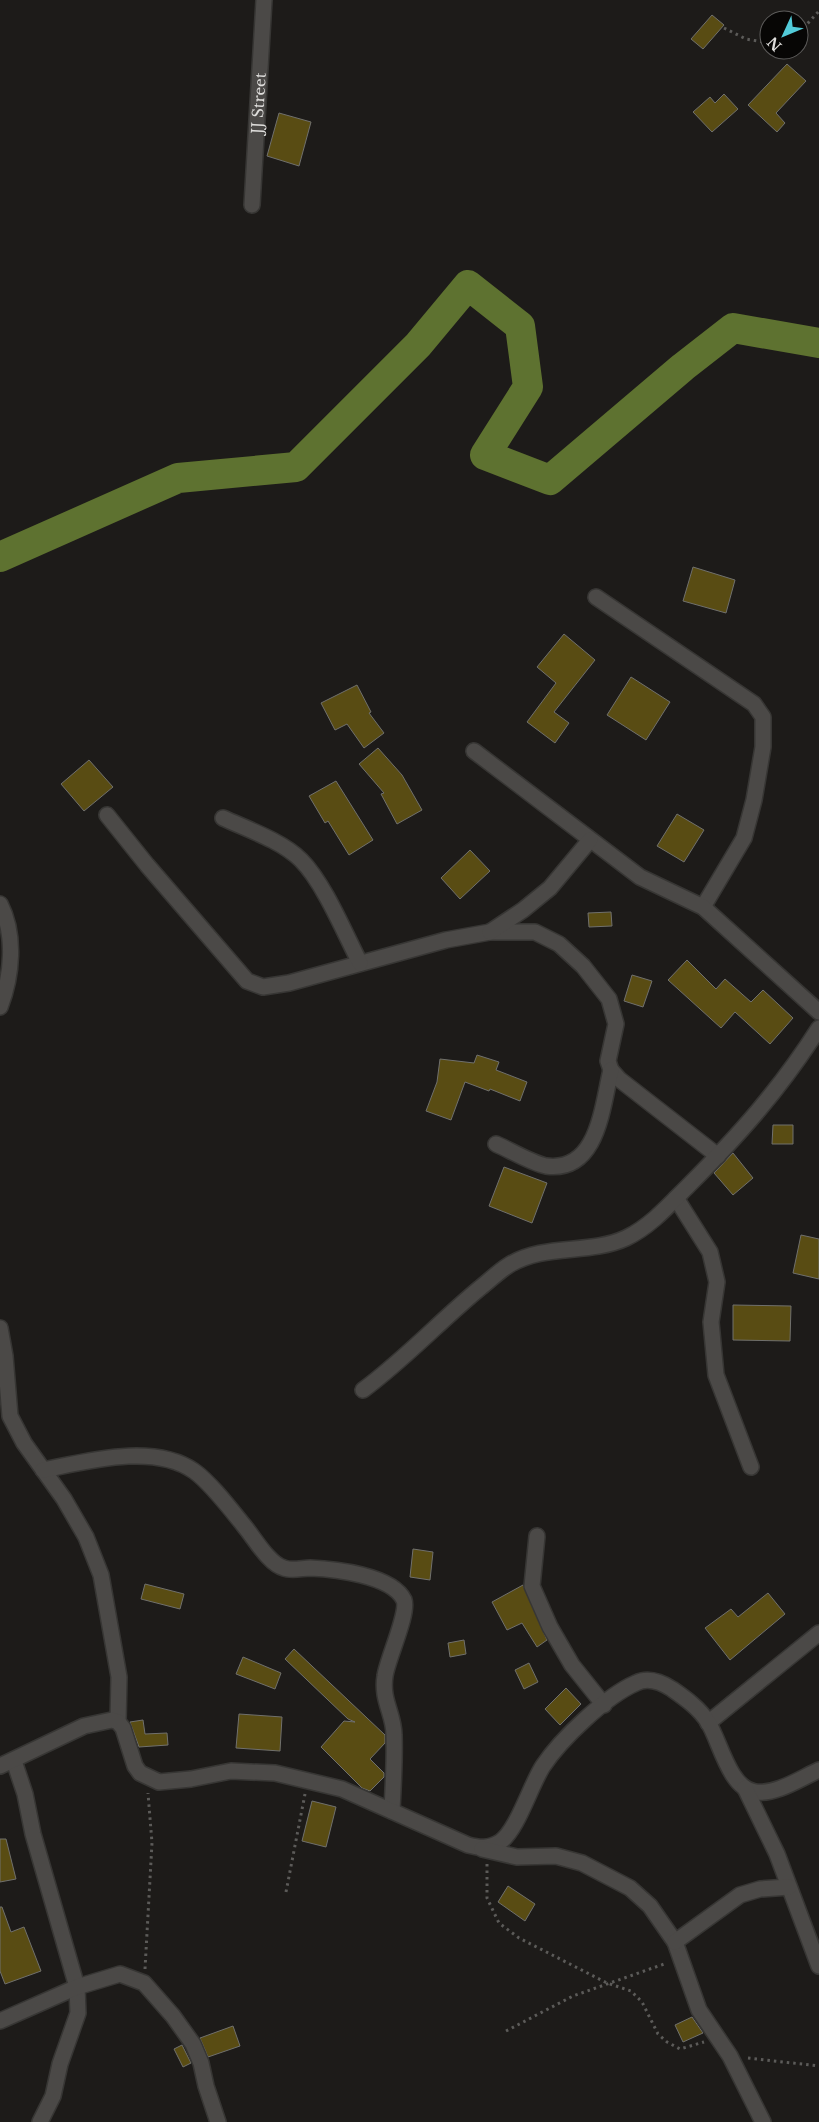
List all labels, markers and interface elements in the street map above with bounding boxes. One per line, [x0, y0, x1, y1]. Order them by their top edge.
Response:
north arrow [759, 10, 809, 60]
text: N [764, 33, 786, 55]
street label: JJ Street [247, 72, 269, 136]

